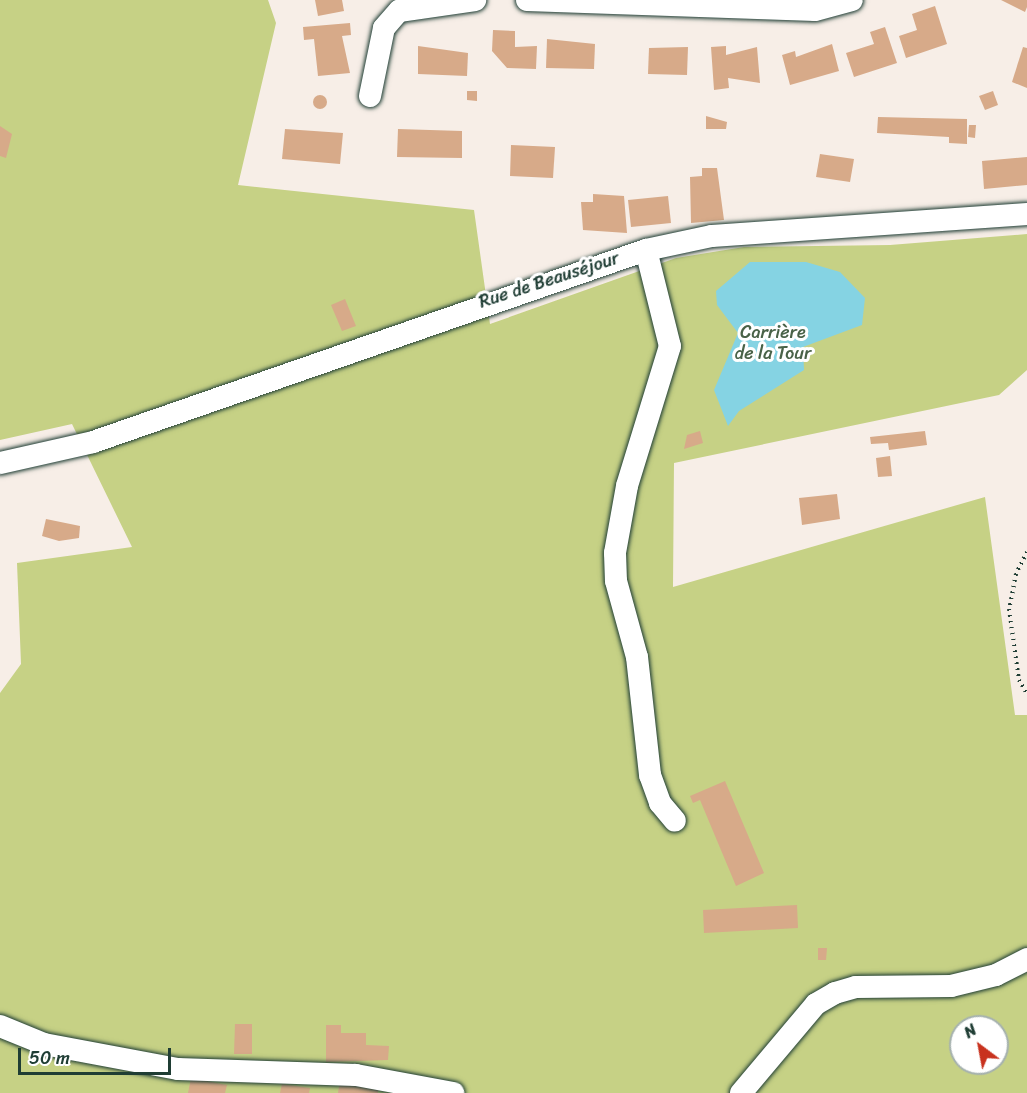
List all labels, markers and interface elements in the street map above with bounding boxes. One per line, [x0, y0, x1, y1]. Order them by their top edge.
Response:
street label: Rue de Beauséjour [476, 247, 622, 313]
park label: Carrière de la Tour [735, 322, 811, 364]
north arrow [949, 1015, 1009, 1075]
text: N [958, 1016, 983, 1046]
scale bar [21, 1036, 174, 1074]
text: 50 m [29, 1042, 70, 1074]

